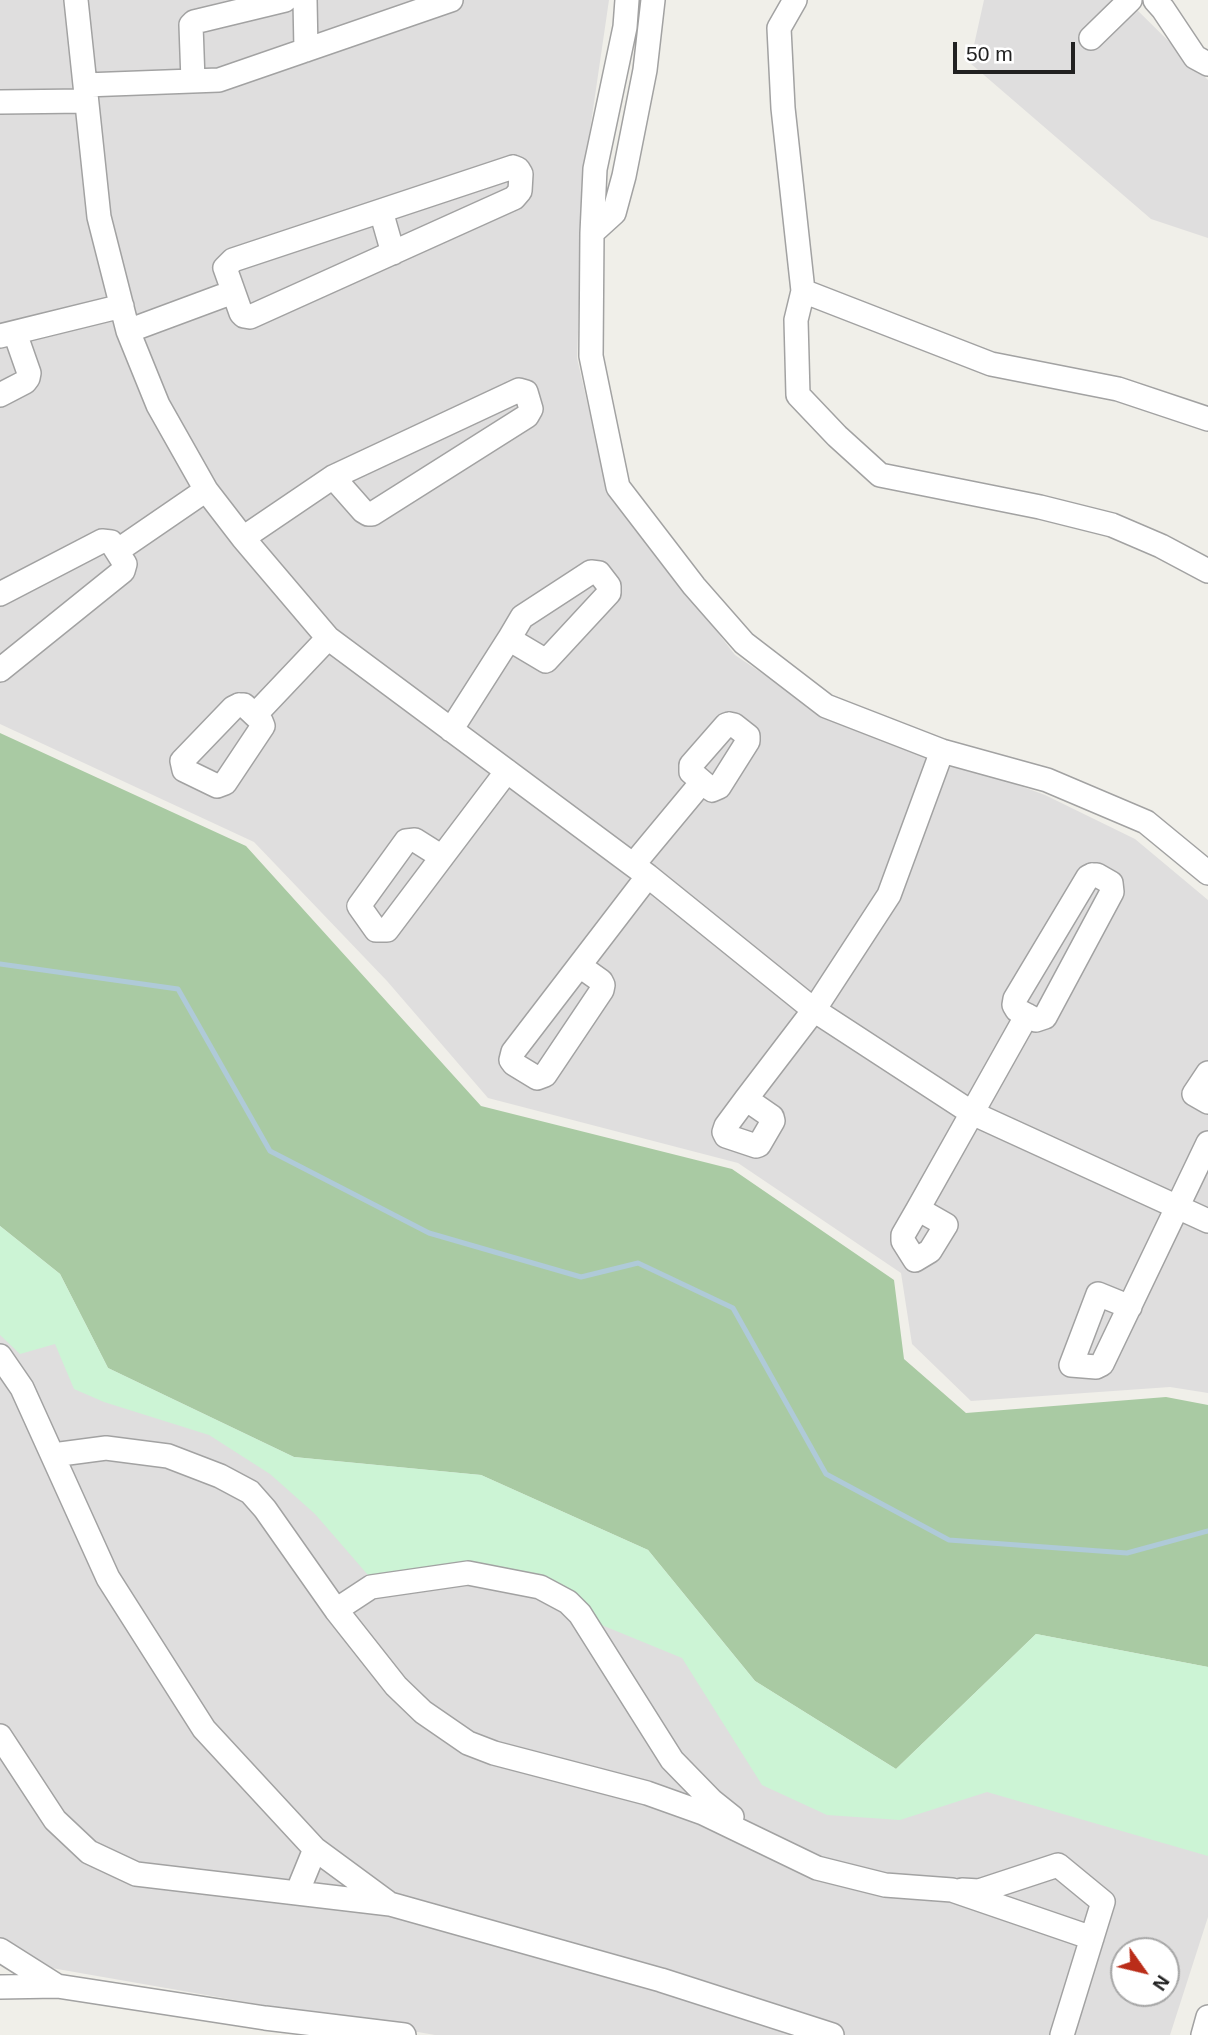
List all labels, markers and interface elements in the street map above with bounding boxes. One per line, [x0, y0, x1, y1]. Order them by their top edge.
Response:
scale bar [956, 28, 1078, 72]
text: 50 m [966, 42, 1013, 65]
north arrow [1110, 1937, 1180, 2007]
text: N [1149, 1971, 1174, 1994]

